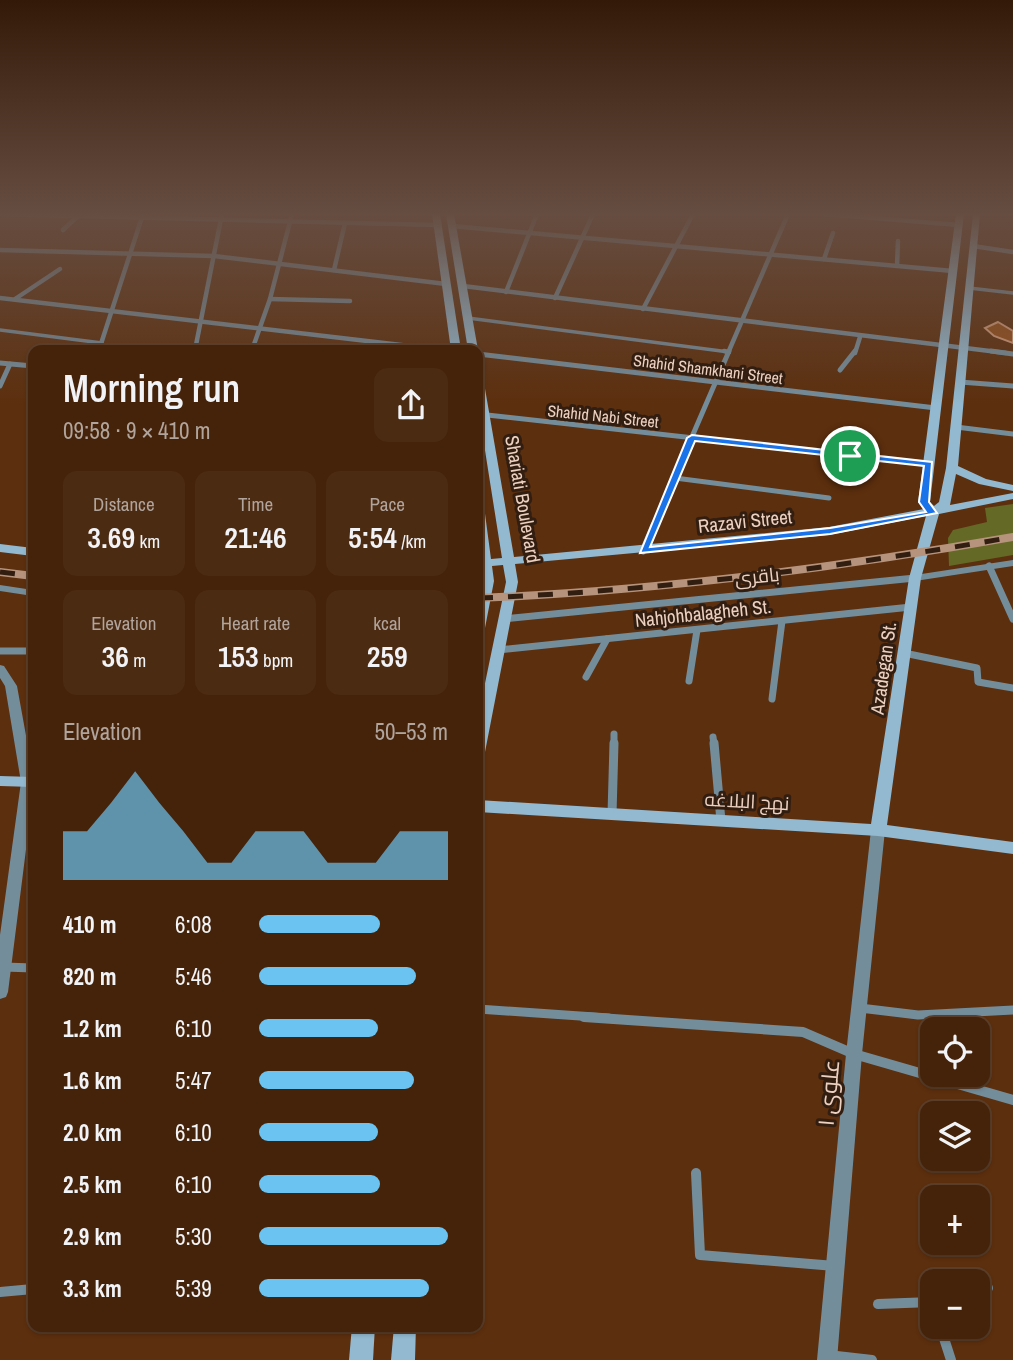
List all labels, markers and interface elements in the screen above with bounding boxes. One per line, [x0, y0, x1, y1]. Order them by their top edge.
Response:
street label: Shahid Shamkhani Street [632, 349, 784, 389]
text: Morning run [63, 363, 240, 414]
button: share [374, 368, 448, 442]
street label: Shahid Nabi Street [546, 399, 660, 433]
text: 09:58 · 9 × 410 m [63, 415, 210, 446]
pin [820, 426, 880, 486]
street label: Shariati Boulevard [499, 433, 547, 565]
icon: arrive [831, 437, 869, 475]
text: Distance [93, 491, 155, 517]
text: Time [238, 491, 273, 517]
text: Pace [369, 491, 405, 517]
street label: Razavi Street [697, 503, 794, 539]
text: 3.69 [87, 517, 135, 557]
text: 21:46 [224, 517, 287, 557]
text: 5:54 [348, 517, 397, 557]
text: km [135, 528, 160, 554]
text: /km [397, 528, 426, 554]
street label: باقری [733, 561, 781, 591]
street label: Nahjohbalagheh St. [634, 593, 772, 633]
text: Elevation [91, 610, 156, 636]
text: Heart rate [221, 610, 290, 636]
text: kcal [373, 610, 401, 636]
street label: Azadegan St. [863, 620, 902, 717]
text: 36 [101, 636, 129, 676]
text: 153 [218, 636, 259, 676]
text: 259 [367, 636, 408, 676]
text: m [129, 647, 146, 673]
text: bpm [259, 647, 293, 673]
text: Elevation [63, 716, 142, 747]
text: 50–53 m [375, 716, 448, 747]
street label: نهج البلاغه [704, 786, 790, 817]
text: 410 m [63, 909, 116, 940]
text: 6:08 [175, 909, 212, 940]
text: 820 m [63, 961, 116, 992]
text: 5:46 [175, 961, 212, 992]
text: 1.2 km [63, 1013, 122, 1044]
text: 6:10 [175, 1013, 212, 1044]
map controls [920, 1017, 990, 1339]
button: locate [920, 1017, 990, 1087]
street label: علوی ۱ [810, 1058, 846, 1128]
text: 1.6 km [63, 1065, 122, 1096]
text: 5:47 [175, 1065, 212, 1096]
button: layers [920, 1101, 990, 1171]
text: 2.0 km [63, 1117, 122, 1148]
text: 6:10 [175, 1117, 212, 1148]
text: 2.5 km [63, 1169, 122, 1200]
text: 6:10 [175, 1169, 212, 1200]
button: + [920, 1185, 990, 1255]
text: 2.9 km [63, 1221, 122, 1252]
text: 5:30 [175, 1221, 212, 1252]
button: − [920, 1269, 990, 1339]
text: 3.3 km [63, 1273, 122, 1304]
text: 5:39 [175, 1273, 212, 1304]

